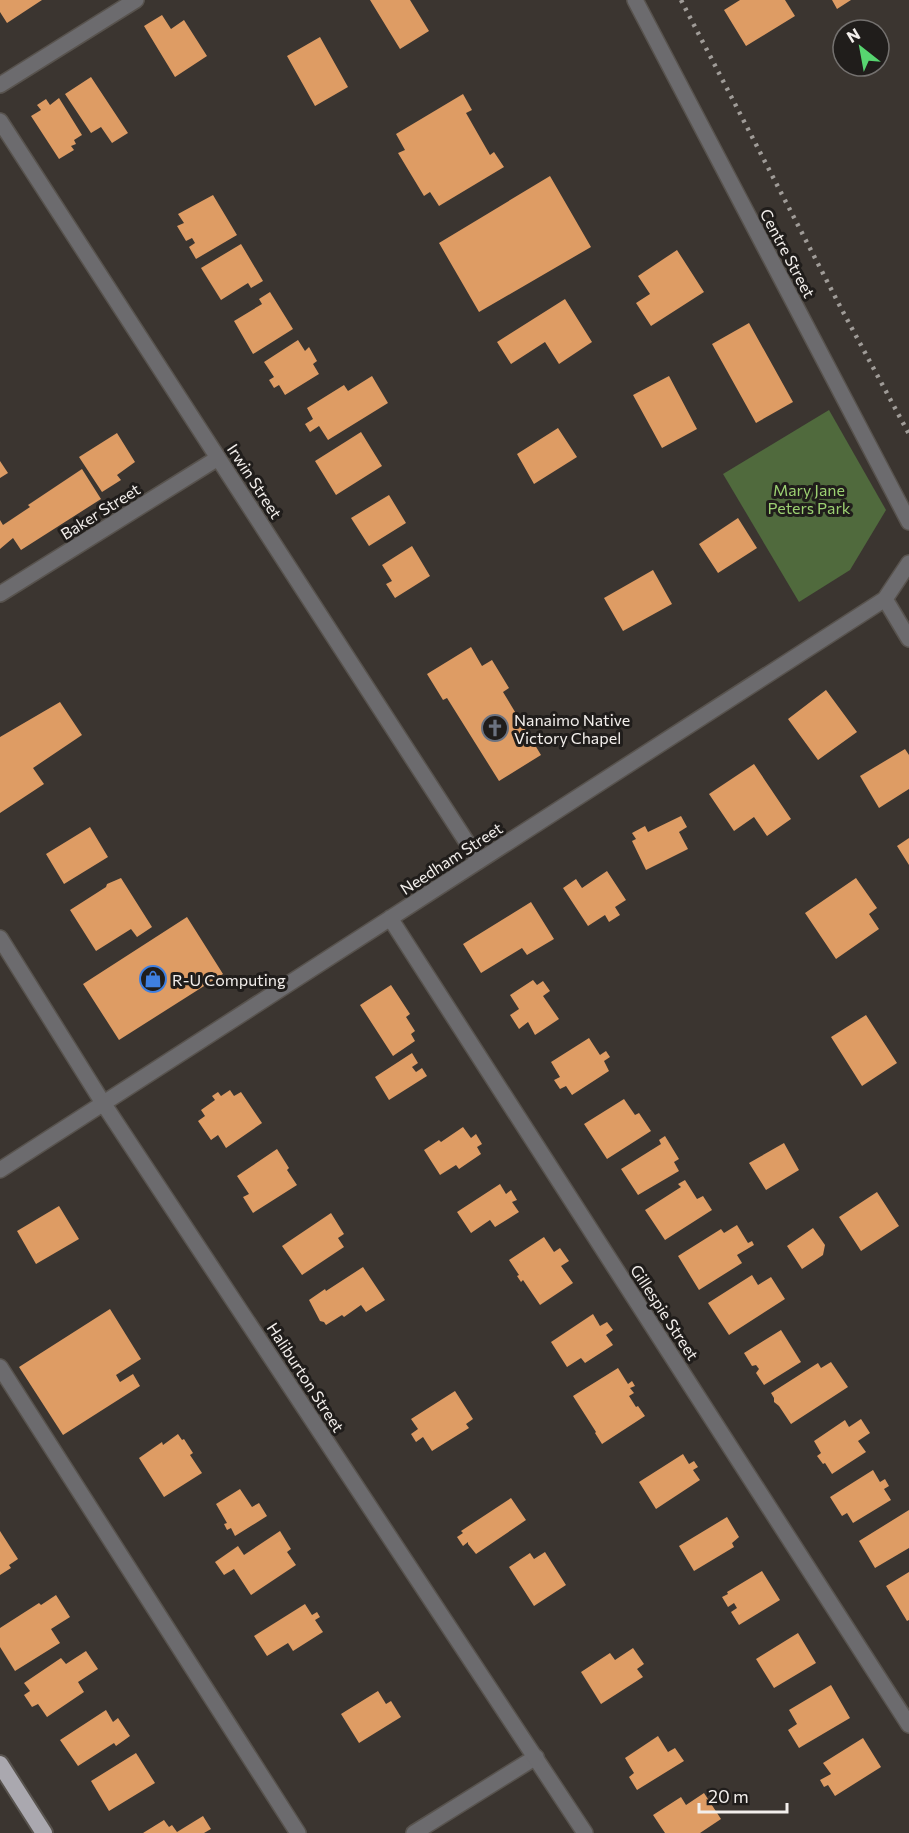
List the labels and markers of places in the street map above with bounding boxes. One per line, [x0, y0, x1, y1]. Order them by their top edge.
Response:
place label: Nanaimo Native Victory Chapel [514, 710, 630, 747]
church icon: Nanaimo Native Victory Chapel [480, 713, 510, 743]
shop icon: R-U Computing [138, 964, 168, 994]
place label: R-U Computing [172, 970, 286, 989]

